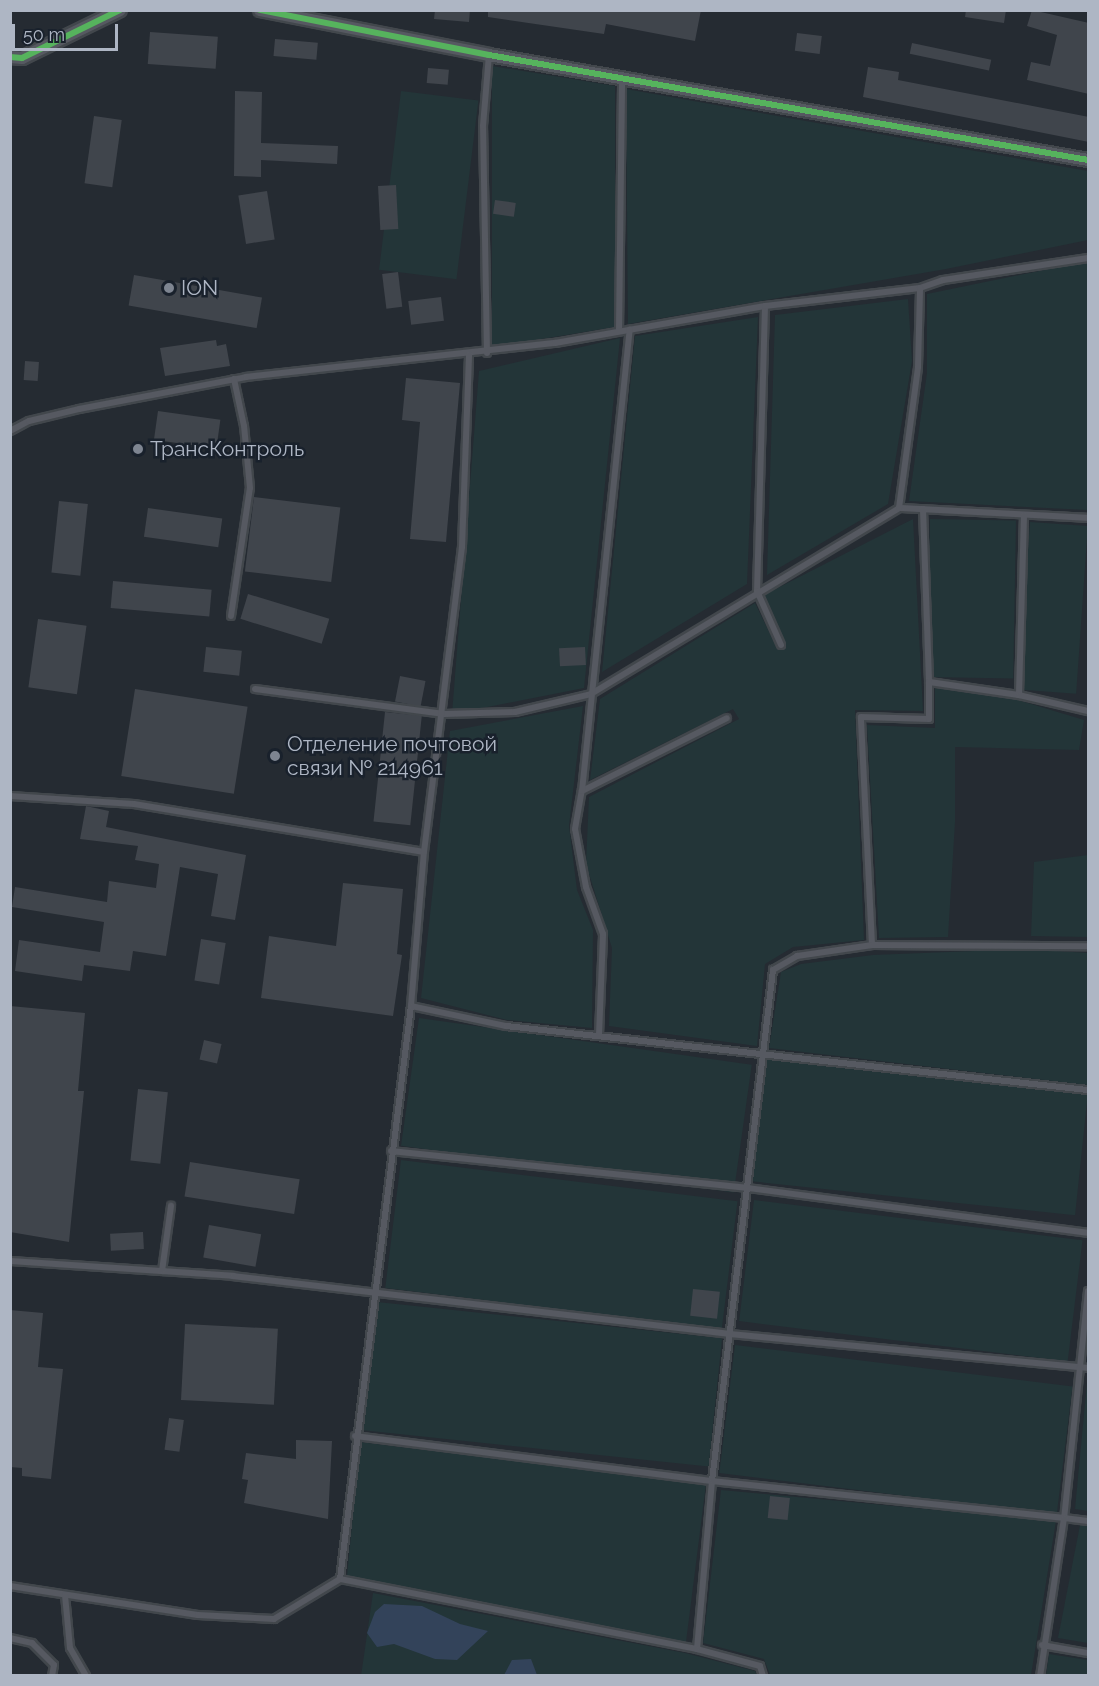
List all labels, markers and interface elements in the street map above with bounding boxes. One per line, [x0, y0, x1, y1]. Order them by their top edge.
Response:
scale bar [15, 12, 122, 50]
text: 50 m [23, 24, 65, 45]
place label: ION [181, 275, 218, 301]
marker: ION [162, 281, 176, 295]
place label: ТрансКонтроль [150, 436, 304, 462]
marker: ТрансКонтроль [131, 442, 145, 456]
place label: Отделение почтовой связи № 214961 [287, 731, 497, 781]
marker: Отделение почтовой связи № 214961 [268, 749, 282, 763]

